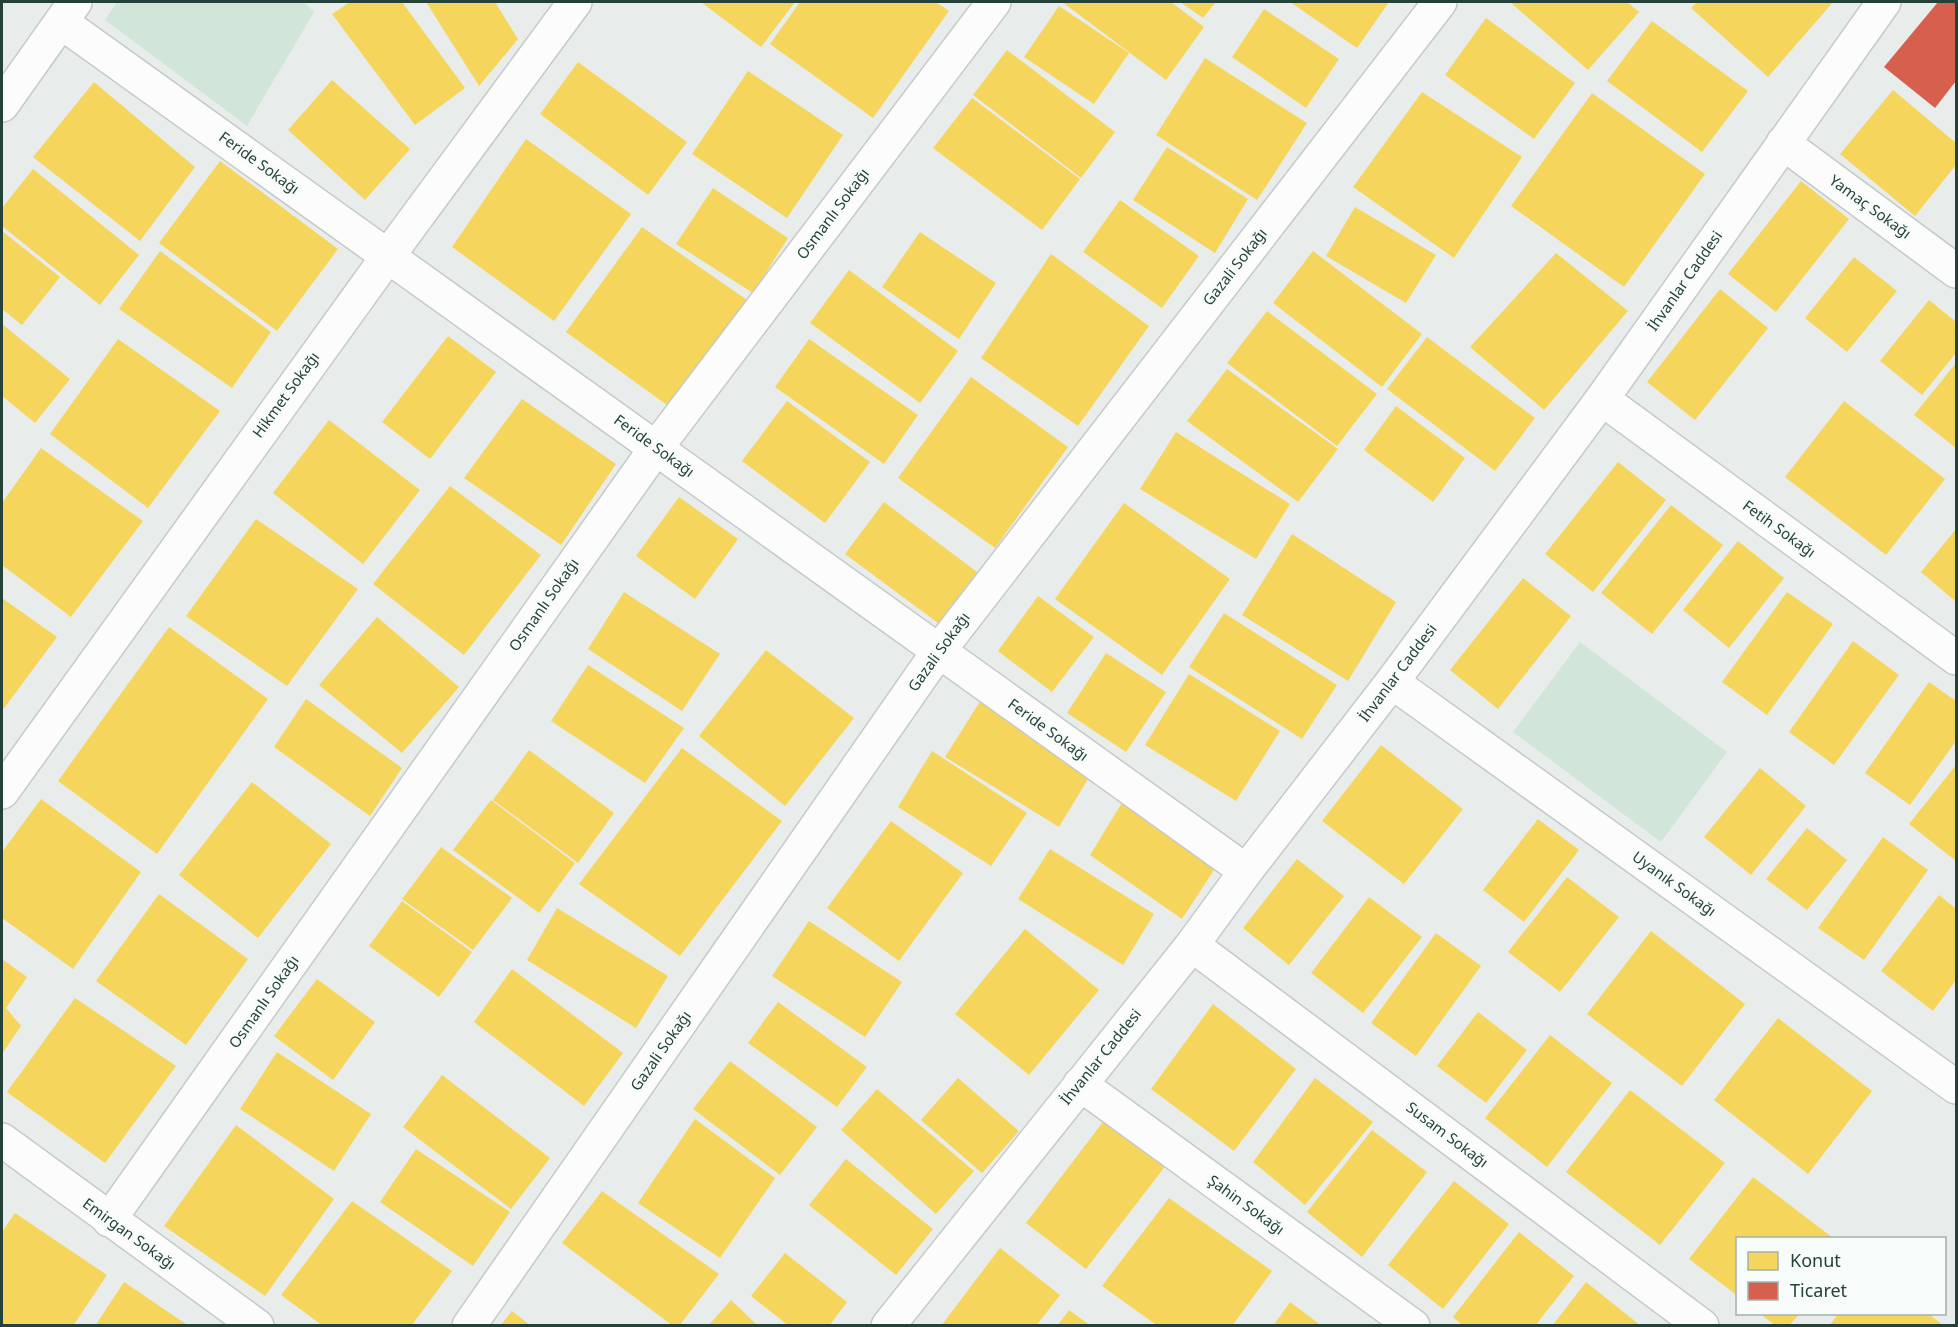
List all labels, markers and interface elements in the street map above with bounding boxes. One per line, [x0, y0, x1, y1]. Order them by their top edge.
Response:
street label: Feride Sokağı [215, 126, 304, 198]
street label: Osmanlı Sokağı [791, 164, 873, 263]
street label: Yamaç Sokağı [1826, 170, 1916, 243]
street label: Gazali Sokağı [1198, 223, 1271, 309]
street label: İhvanlar Caddesi [1642, 226, 1726, 334]
street label: Hikmet Sokağı [247, 347, 323, 441]
street label: Feride Sokağı [610, 409, 699, 481]
street label: Fetih Sokağı [1739, 495, 1820, 561]
street label: Osmanlı Sokağı [504, 554, 583, 655]
street label: Gazali Sokağı [903, 608, 974, 695]
street label: İhvanlar Caddesi [1354, 619, 1441, 725]
street label: Feride Sokağı [1004, 693, 1093, 765]
street label: Uyanık Sokağı [1629, 846, 1720, 920]
street label: Osmanlı Sokağı [224, 951, 303, 1052]
street label: İhvanlar Caddesi [1055, 1004, 1145, 1108]
street label: Gazali Sokağı [625, 1006, 695, 1094]
street label: Susam Sokağı [1403, 1097, 1493, 1172]
street label: Şahin Sokağı [1204, 1170, 1289, 1239]
street label: Emirgan Sokağı [79, 1193, 180, 1274]
legend [1736, 1237, 1946, 1315]
text: Konut [1790, 1248, 1841, 1272]
text: Ticaret [1790, 1278, 1848, 1302]

